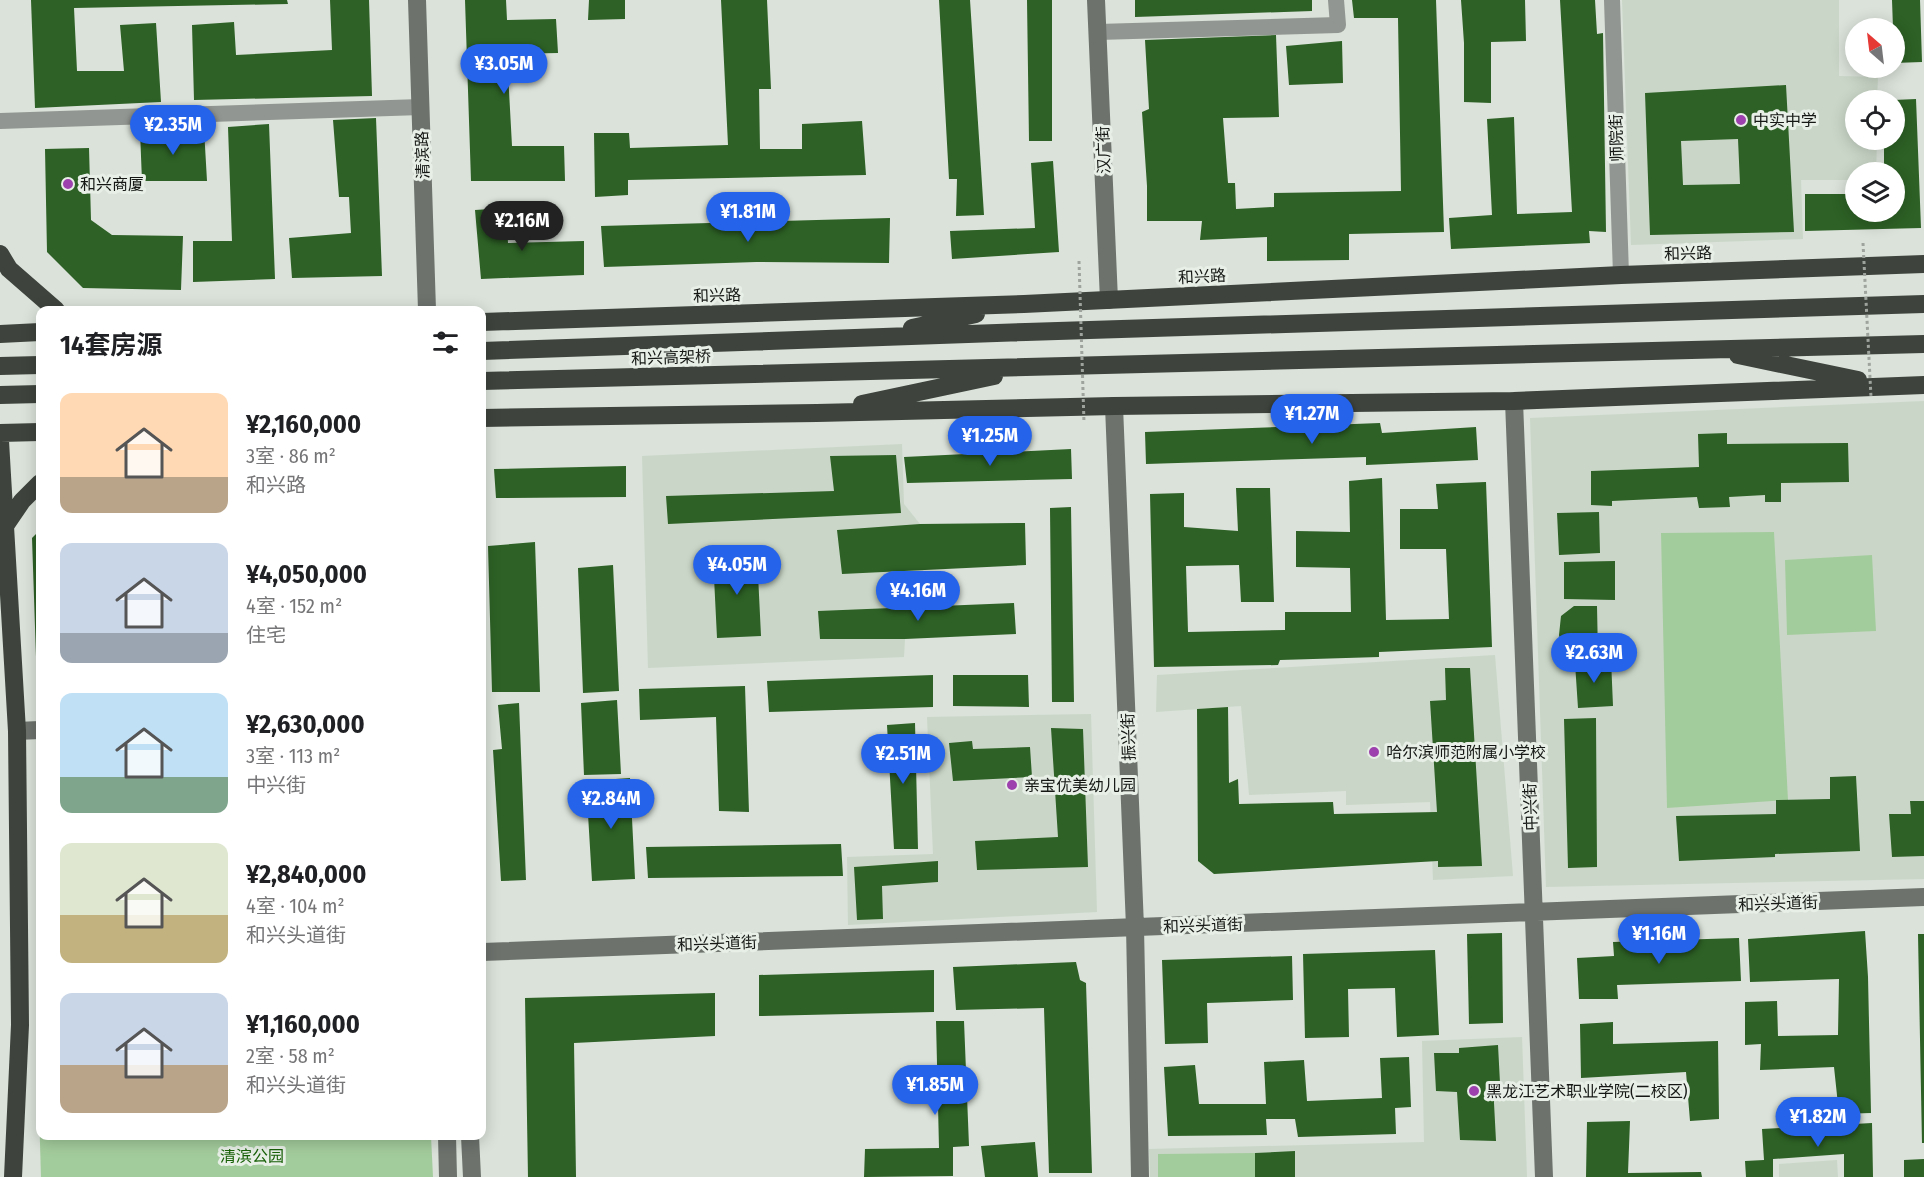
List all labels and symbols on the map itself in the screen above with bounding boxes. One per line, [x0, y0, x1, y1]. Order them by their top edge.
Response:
north arrow [1845, 18, 1905, 78]
pin: ¥3.05M [455, 44, 553, 95]
pin: ¥2.35M [124, 105, 222, 156]
place label: 中实中学 [1753, 111, 1817, 130]
marker: 中实中学 [1734, 113, 1748, 127]
street label: 师院街 [1606, 114, 1627, 162]
street label: 汉广街 [1093, 126, 1114, 174]
street label: 清滨路 [412, 131, 433, 179]
place label: 和兴商厦 [80, 175, 144, 194]
marker: 和兴商厦 [61, 177, 75, 191]
pin: ¥1.81M [699, 192, 797, 243]
pin: ¥2.16M [473, 201, 571, 252]
street label: 和兴路 [1664, 243, 1712, 264]
street label: 和兴路 [1178, 266, 1226, 287]
street label: 和兴路 [693, 285, 741, 306]
street label: 和兴高架桥 [631, 347, 711, 368]
pin: ¥1.27M [1263, 394, 1361, 445]
pin: ¥1.25M [941, 416, 1039, 467]
pin: ¥4.05M [688, 545, 786, 596]
pin: ¥4.16M [869, 571, 967, 622]
pin: ¥2.63M [1545, 633, 1643, 684]
street label: 振兴街 [1118, 713, 1139, 761]
pin: ¥2.51M [854, 734, 952, 785]
place label: 哈尔滨师范附属小学校 [1386, 743, 1546, 762]
marker: 哈尔滨师范附属小学校 [1367, 745, 1381, 759]
place label: 亲宝优美幼儿园 [1024, 776, 1136, 795]
marker: 亲宝优美幼儿园 [1005, 778, 1019, 792]
pin: ¥2.84M [562, 779, 660, 830]
street label: 中兴街 [1520, 783, 1541, 831]
street label: 和兴头道街 [1738, 893, 1818, 914]
pin: ¥1.16M [1610, 914, 1708, 965]
street label: 和兴头道街 [1163, 915, 1243, 936]
street label: 和兴头道街 [677, 933, 757, 954]
pin: ¥1.85M [886, 1065, 984, 1116]
place label: 黑龙江艺术职业学院(二校区) [1486, 1082, 1688, 1101]
marker: 黑龙江艺术职业学院(二校区) [1467, 1084, 1481, 1098]
pin: ¥1.82M [1769, 1097, 1867, 1148]
park label: 清滨公园 [220, 1147, 284, 1166]

